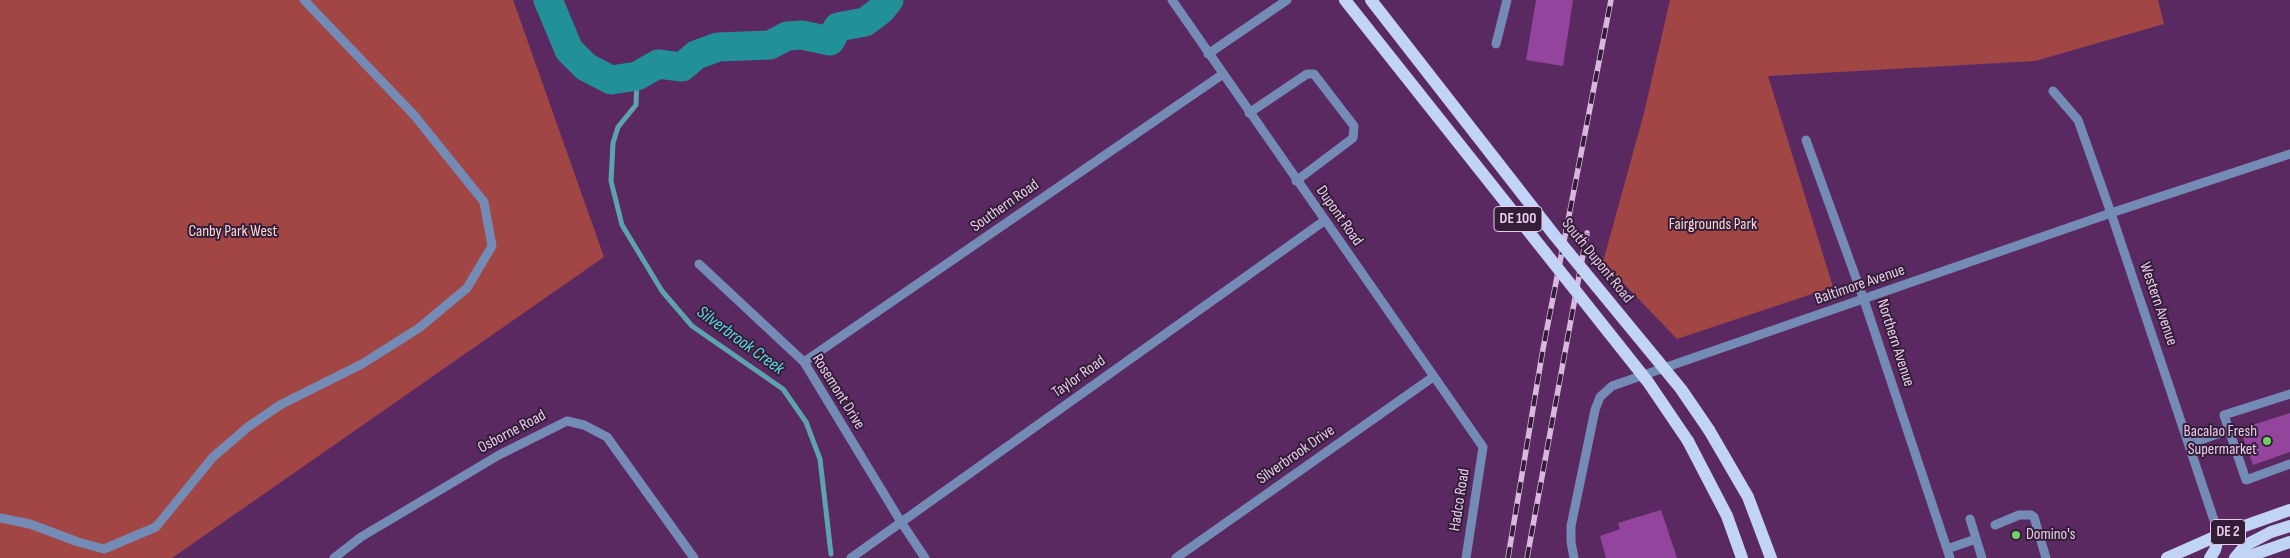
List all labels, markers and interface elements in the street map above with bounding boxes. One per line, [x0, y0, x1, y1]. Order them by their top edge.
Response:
street label: Southern Road [967, 175, 1043, 237]
street label: Dupont Road [1311, 182, 1367, 250]
road number: DE 100 [1494, 206, 1542, 232]
street label: South Dupont Road [1557, 215, 1637, 307]
park label: Fairgrounds Park [1669, 215, 1757, 235]
park label: Canby Park West [189, 222, 277, 242]
street label: Western Avenue [2135, 260, 2181, 348]
street label: Baltimore Avenue [1813, 261, 1907, 309]
street label: Northern Avenue [1872, 297, 1918, 389]
water label: Silverbrook Creek [692, 302, 788, 380]
street label: Rosemont Drive [807, 351, 869, 433]
street label: Taylor Road [1048, 352, 1110, 402]
street label: Osborne Road [475, 406, 549, 458]
street label: Silverbrook Drive [1253, 421, 1339, 489]
place label: Bacalao Fresh Supermarket [2184, 422, 2257, 460]
marker: Bacalao Fresh Supermarket [2261, 435, 2273, 447]
street label: Hadco Road [1446, 467, 1474, 533]
road number: DE 2 [2210, 520, 2246, 544]
place label: Domino's [2026, 525, 2076, 545]
marker: Domino's [2010, 529, 2022, 541]

